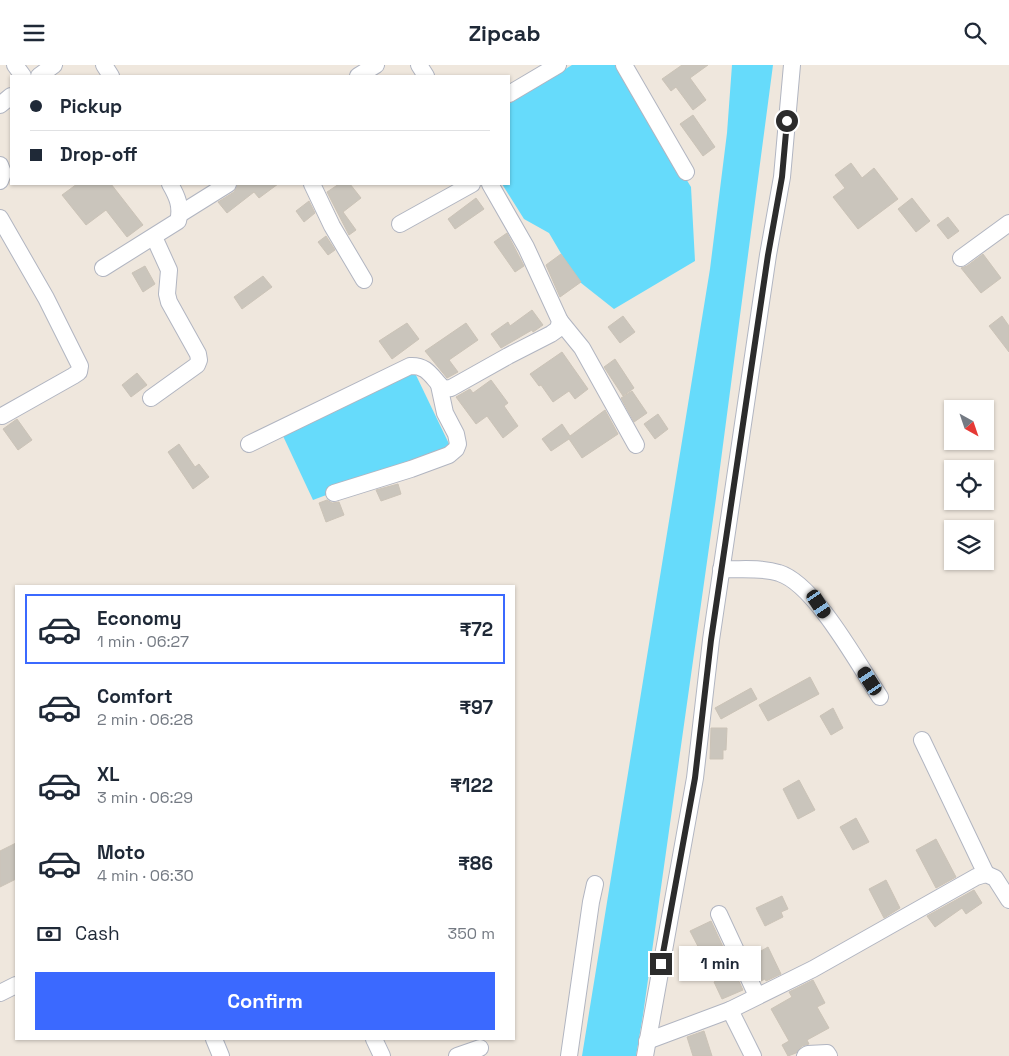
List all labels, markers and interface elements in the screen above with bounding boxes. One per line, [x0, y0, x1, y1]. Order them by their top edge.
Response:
icon: menu [20, 19, 48, 47]
text: Zipcab [468, 19, 541, 47]
icon: search [961, 19, 989, 47]
text: Pickup [60, 94, 122, 119]
route start [776, 110, 798, 132]
text: Drop-off [60, 142, 138, 167]
north arrow [944, 400, 994, 450]
map controls [944, 400, 994, 570]
button: locate [944, 460, 994, 510]
button: layers [944, 520, 994, 570]
car [804, 587, 833, 621]
text: Economy [97, 606, 181, 631]
icon: car [37, 607, 82, 652]
text: ₹72 [459, 617, 493, 642]
text: 1 min · 06:27 [97, 631, 189, 652]
car [855, 664, 884, 698]
text: Comfort [97, 684, 173, 709]
icon: car [37, 685, 82, 730]
text: ₹97 [459, 695, 493, 720]
text: 2 min · 06:28 [97, 709, 193, 730]
text: XL [97, 762, 120, 787]
icon: car [37, 763, 82, 808]
text: ₹122 [450, 773, 493, 798]
text: 3 min · 06:29 [97, 787, 193, 808]
text: Moto [97, 840, 145, 865]
icon: car [37, 841, 82, 886]
text: ₹86 [458, 851, 493, 876]
text: 4 min · 06:30 [97, 865, 194, 886]
icon: cash [35, 920, 63, 948]
text: Cash [75, 921, 120, 946]
text: 350 m [448, 923, 495, 944]
callout: 1 min [678, 947, 761, 981]
route end [650, 953, 672, 975]
text: 1 min [700, 953, 740, 974]
button: Confirm [35, 972, 495, 1030]

